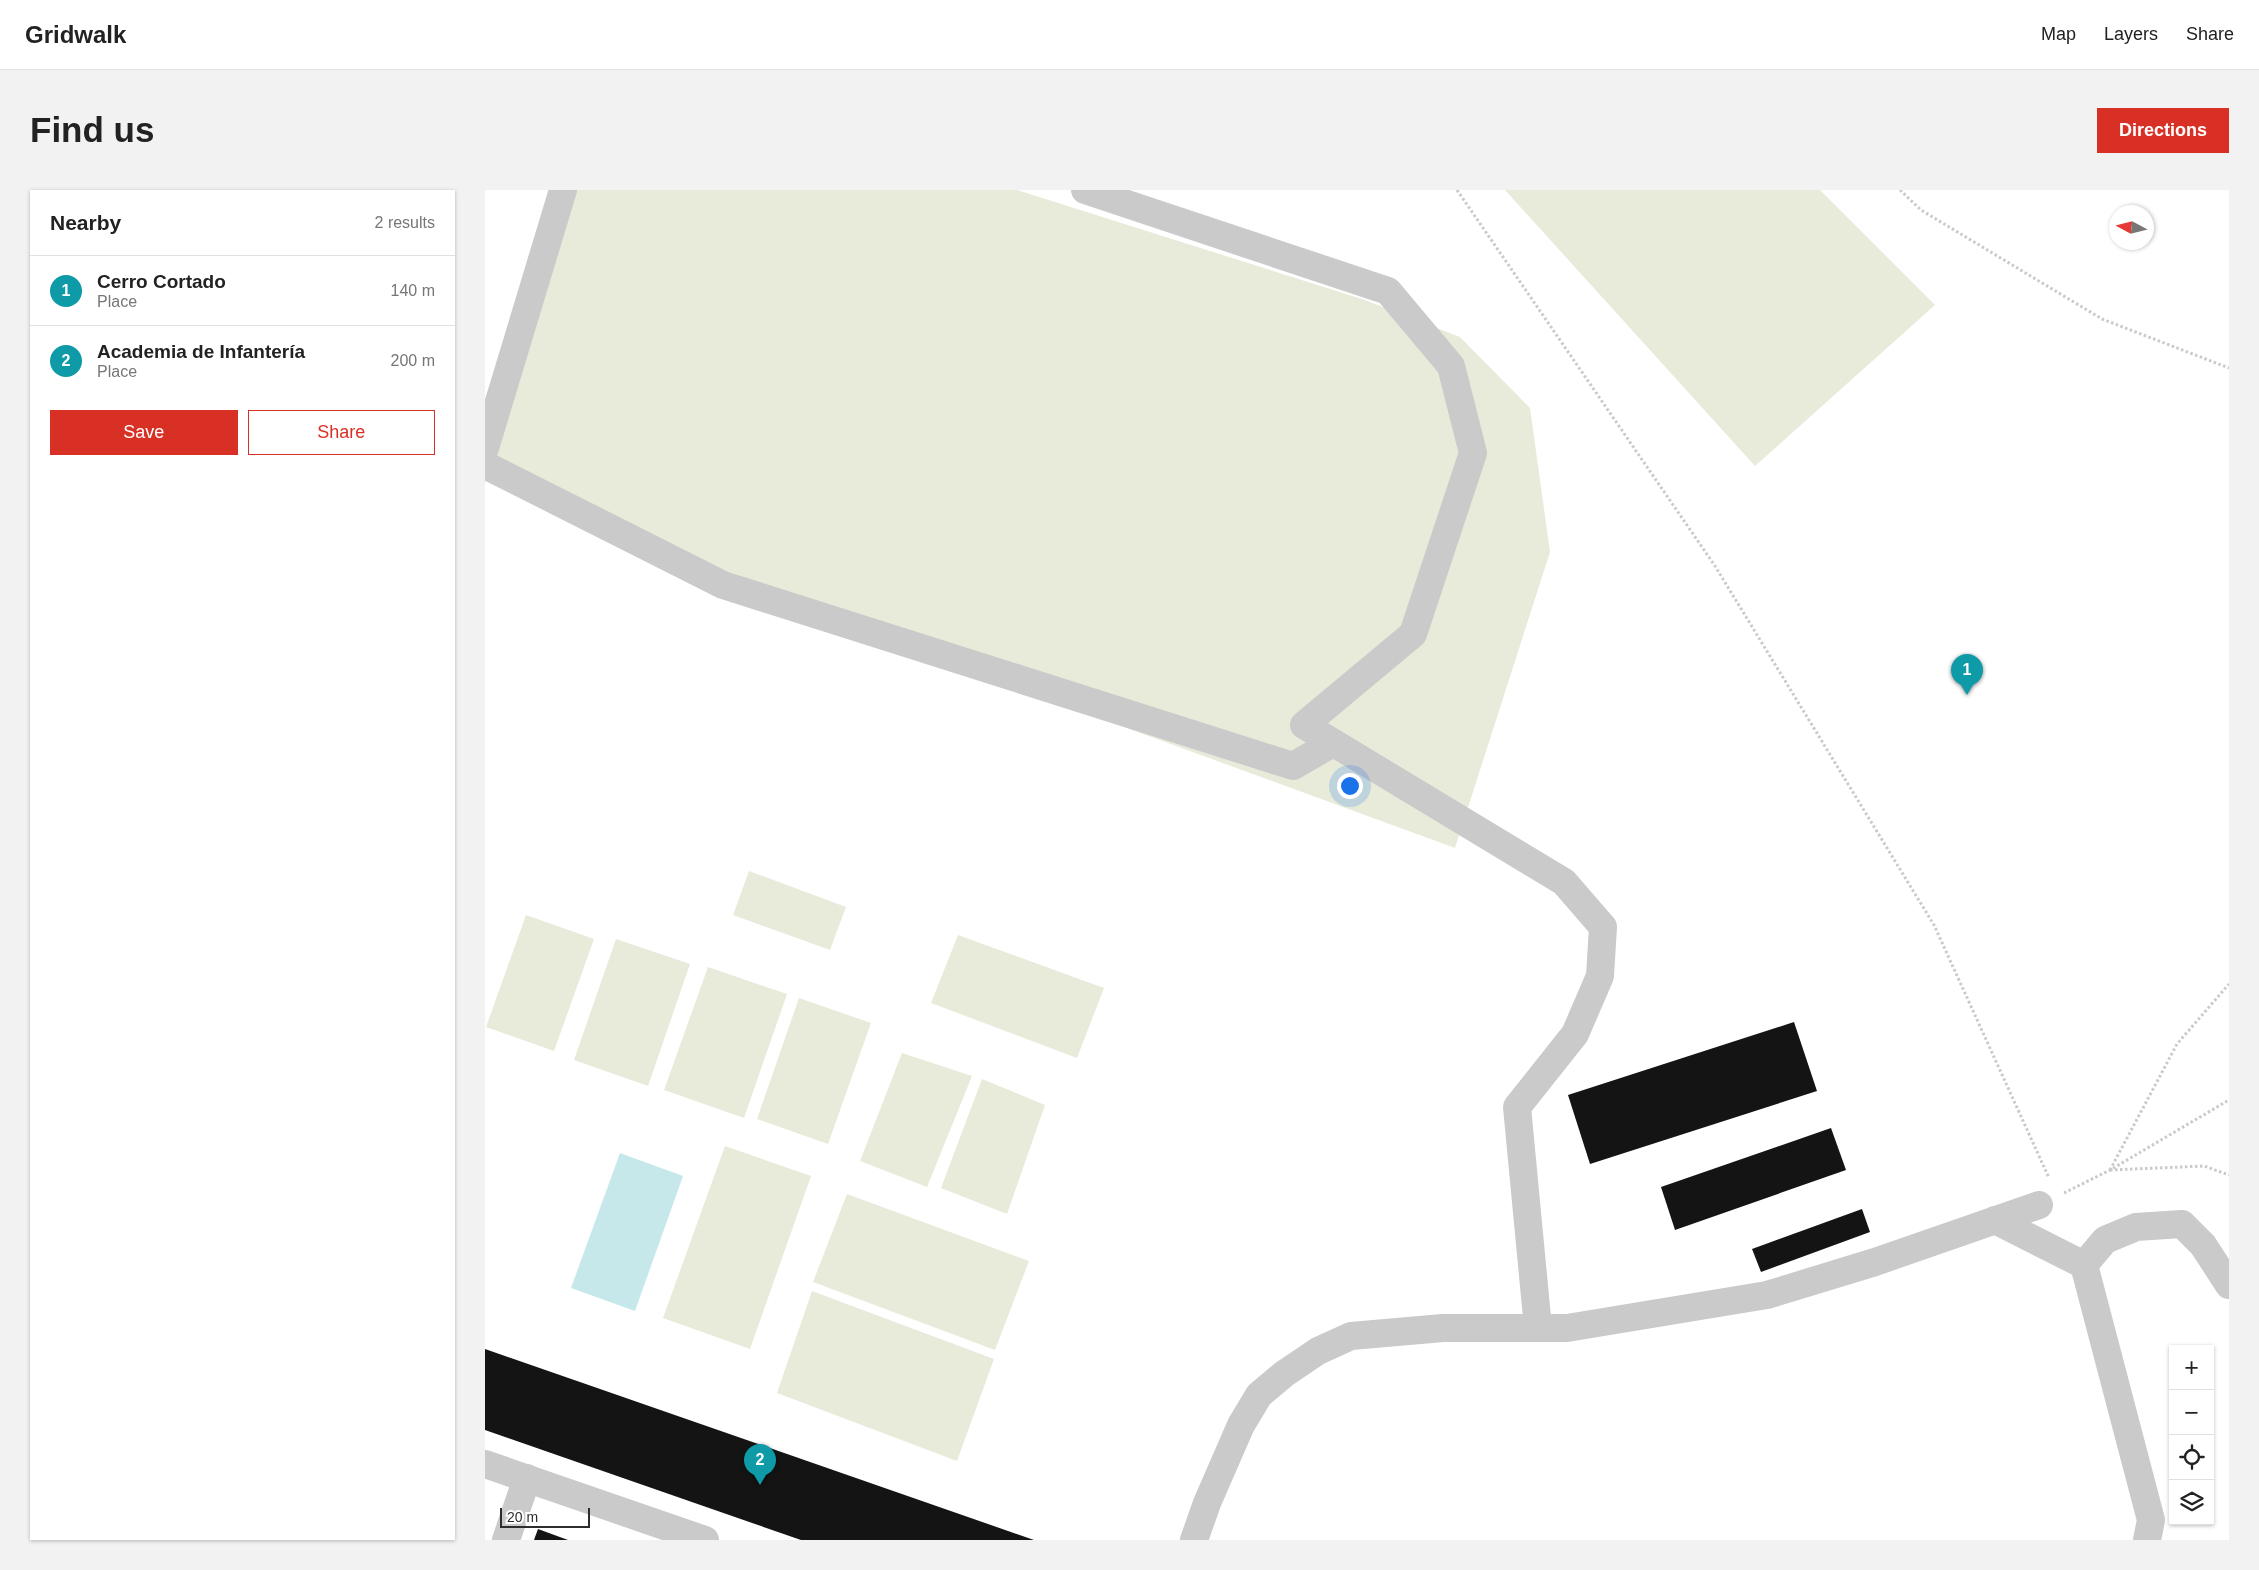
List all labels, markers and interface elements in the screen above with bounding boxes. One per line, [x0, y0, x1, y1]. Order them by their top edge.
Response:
text: Gridwalk [25, 21, 126, 48]
text: Map [2041, 24, 2076, 44]
text: Layers [2104, 24, 2158, 44]
text: Share [2186, 24, 2234, 44]
button: Directions [2097, 108, 2229, 153]
text: Find us [30, 110, 154, 149]
north arrow [2109, 205, 2154, 250]
text: Nearby [50, 211, 121, 234]
text: 2 results [375, 214, 435, 231]
text: Cerro Cortado [97, 271, 226, 292]
text: 1 [62, 282, 70, 299]
text: 140 m [391, 282, 435, 299]
text: Place [97, 293, 137, 310]
text: Academia de Infantería [97, 341, 305, 362]
text: 2 [62, 352, 70, 369]
text: 200 m [391, 352, 435, 369]
text: Place [97, 363, 137, 380]
button: Save [50, 410, 238, 455]
button: Share [248, 410, 435, 455]
pin: 1 [1951, 654, 1983, 695]
your location [1337, 773, 1363, 799]
map controls [2169, 1345, 2214, 1525]
button: + [2169, 1345, 2214, 1390]
button: − [2169, 1390, 2214, 1435]
button: locate [2169, 1435, 2214, 1480]
pin: 2 [744, 1444, 776, 1485]
button: layers [2169, 1480, 2214, 1525]
scale bar [500, 1505, 590, 1528]
text: 20 m [507, 1509, 538, 1525]

